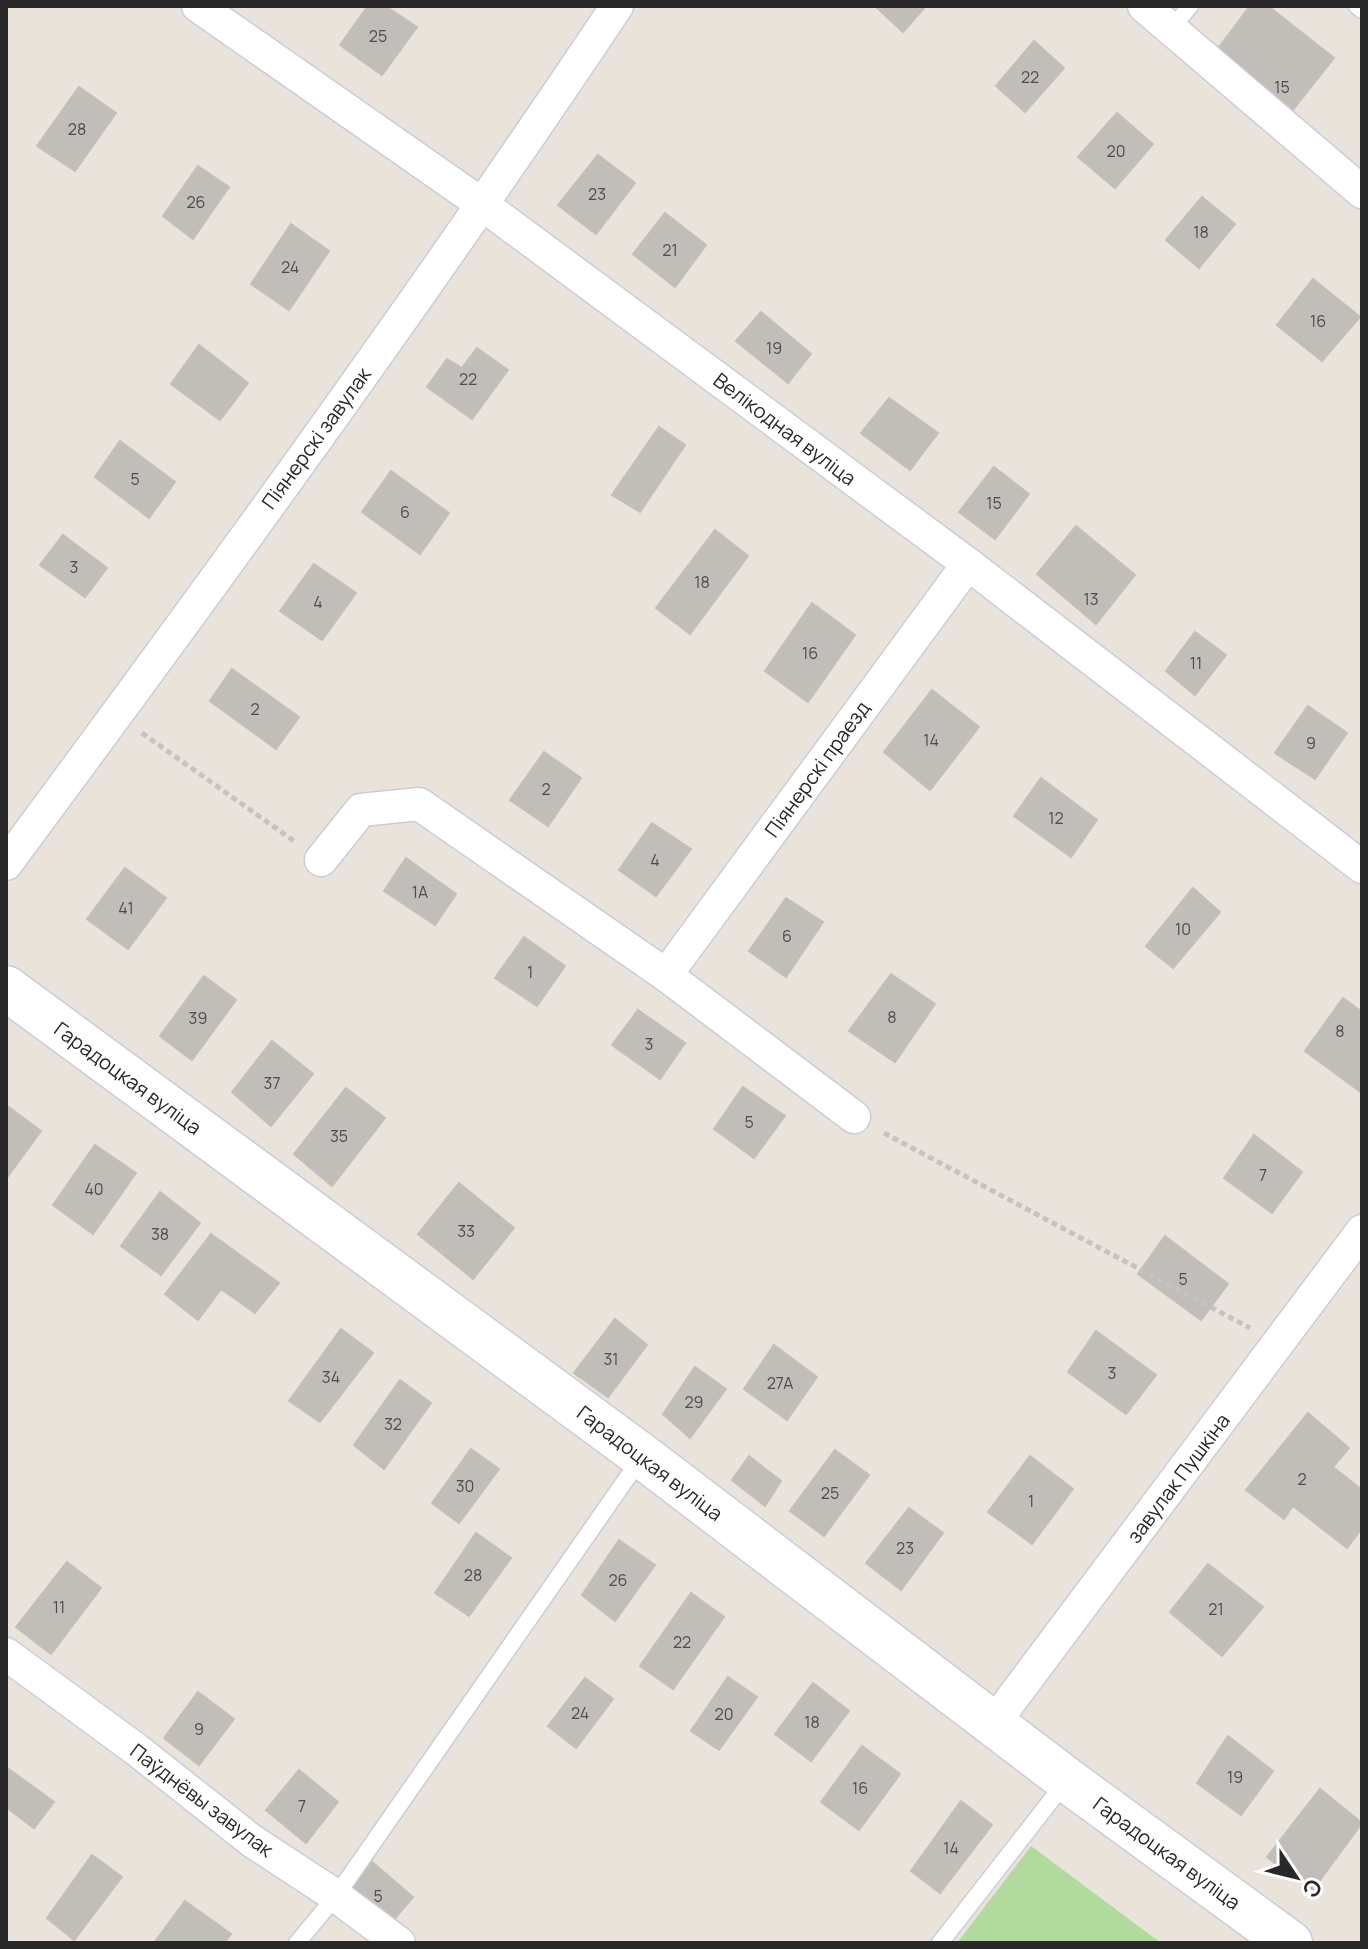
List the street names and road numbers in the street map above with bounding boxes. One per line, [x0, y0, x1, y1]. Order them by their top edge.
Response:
street label: Піянерскі завулак [255, 361, 377, 514]
street label: Велікодная вуліца [708, 366, 862, 492]
street label: Піянерскі праезд [758, 695, 876, 843]
street label: Гарадоцкая вуліца [49, 1015, 207, 1141]
street label: Гарадоцкая вуліца [572, 1399, 728, 1527]
street label: завулак Пушкіна [1120, 1408, 1236, 1548]
street label: Паўднёвы завулак [125, 1737, 280, 1863]
street label: Гарадоцкая вуліца [1088, 1790, 1246, 1916]

